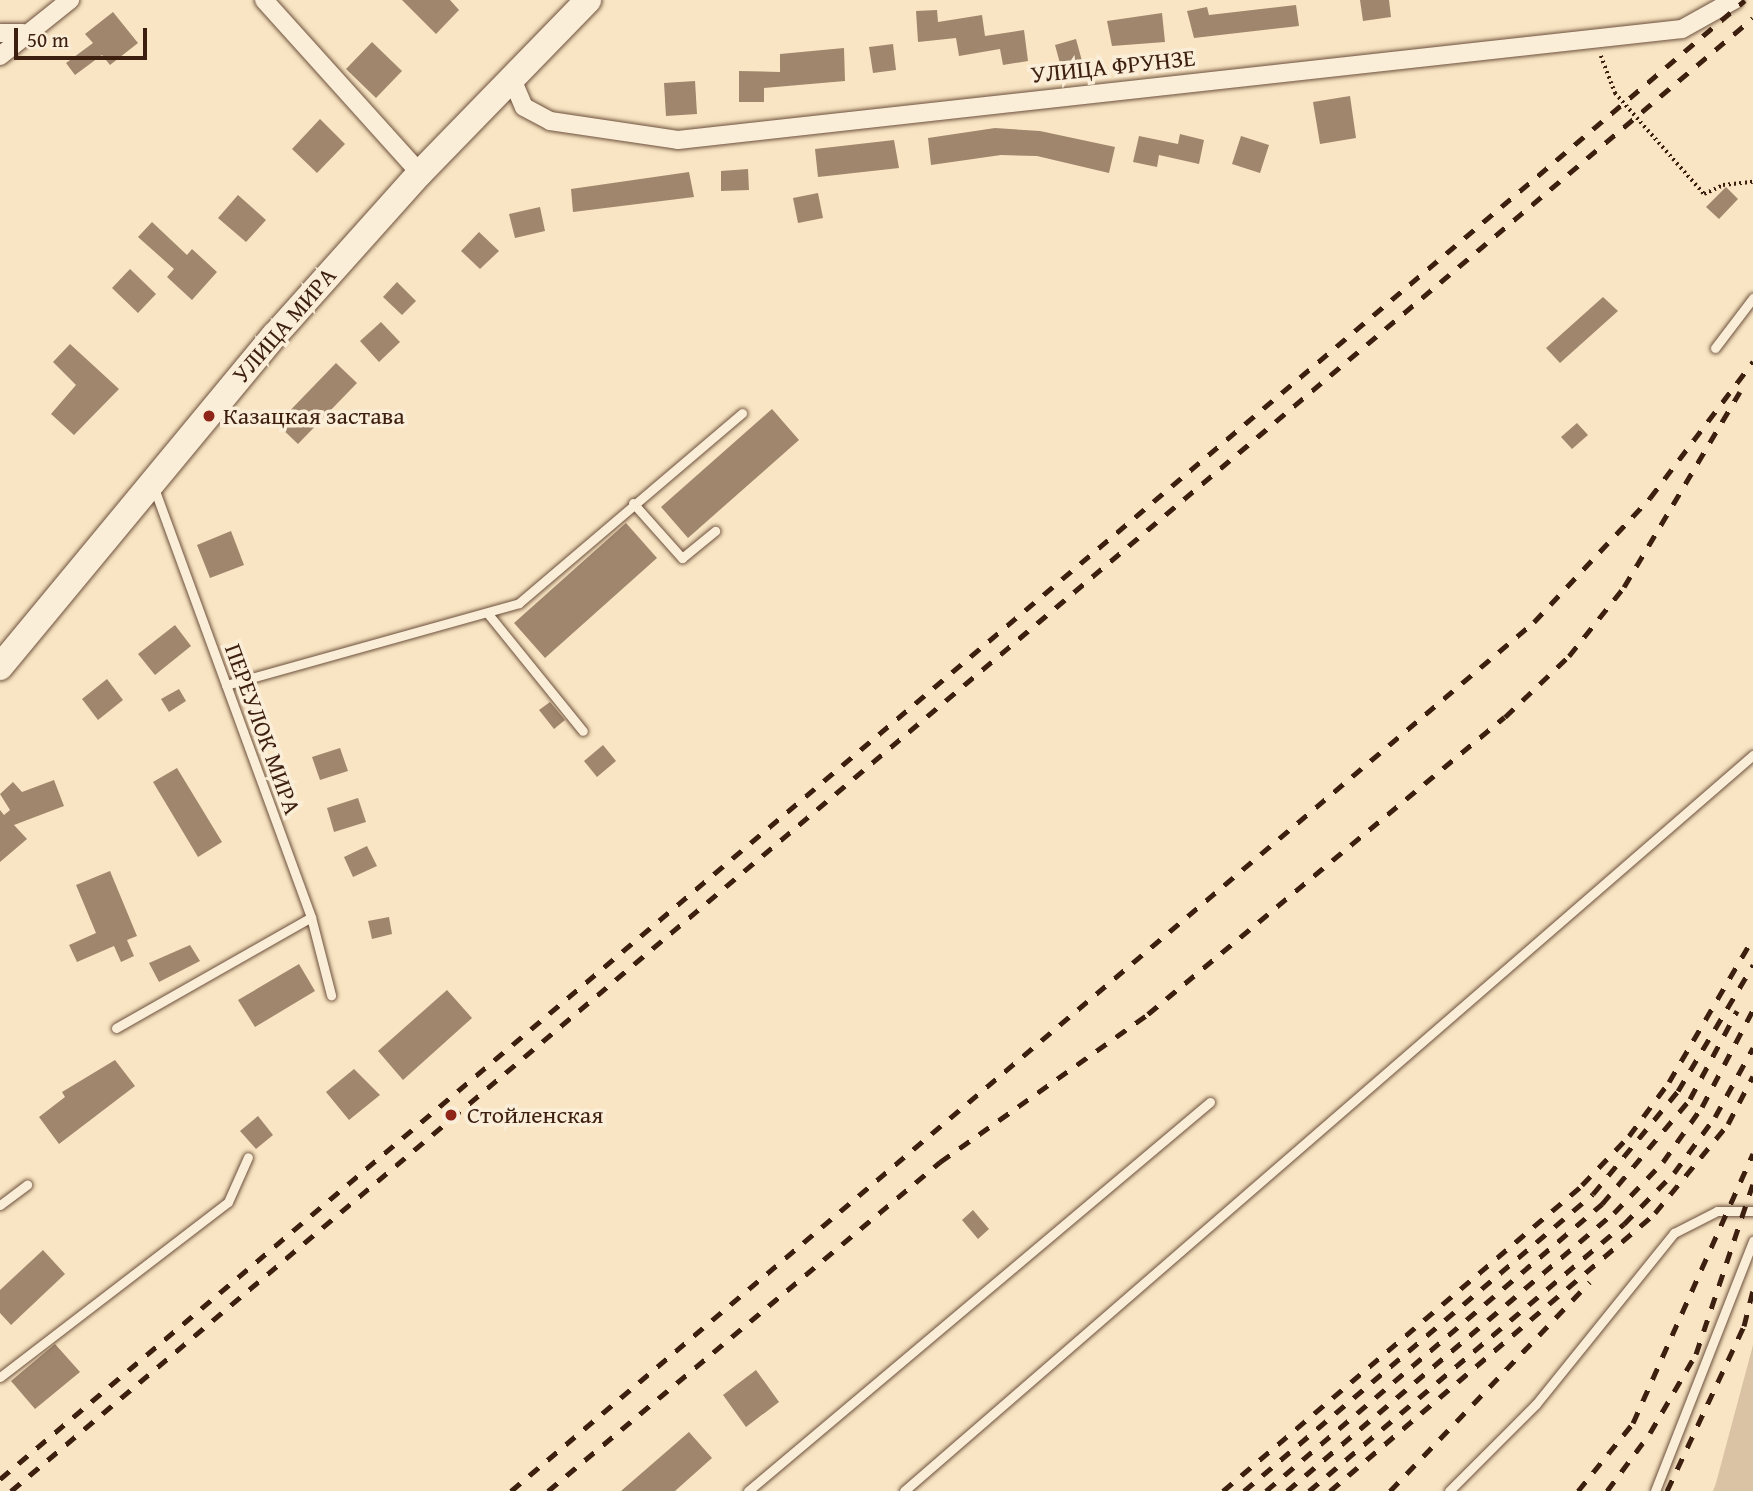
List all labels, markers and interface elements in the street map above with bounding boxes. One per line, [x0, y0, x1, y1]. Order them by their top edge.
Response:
scale bar [18, 14, 150, 58]
text: 50 m [27, 24, 69, 55]
street label: УЛИЦА ФРУНЗЕ [1029, 43, 1197, 89]
street label: УЛИЦА МИРА [226, 261, 342, 389]
place label: Казацкая застава [223, 402, 405, 430]
marker: Казацкая застава [201, 408, 217, 424]
street label: ПЕРЕУЛОК МИРА [219, 640, 307, 818]
place label: Стойленская [467, 1101, 603, 1129]
marker: Стойленская [441, 1105, 461, 1125]

